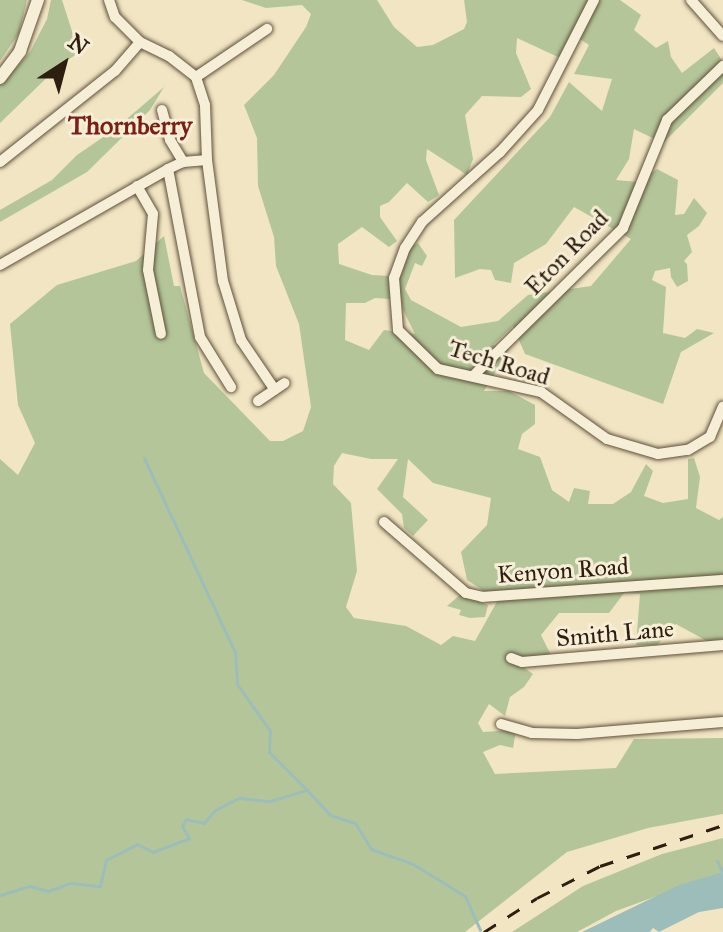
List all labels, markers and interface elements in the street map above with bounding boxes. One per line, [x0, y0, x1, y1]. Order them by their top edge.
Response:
north arrow [24, 24, 104, 104]
text: N [63, 28, 94, 61]
district label: Thornberry [68, 110, 192, 142]
street label: Eton Road [519, 204, 615, 302]
street label: Tech Road [445, 334, 553, 392]
street label: Kenyon Road [496, 552, 630, 590]
street label: Smith Lane [555, 614, 675, 654]

